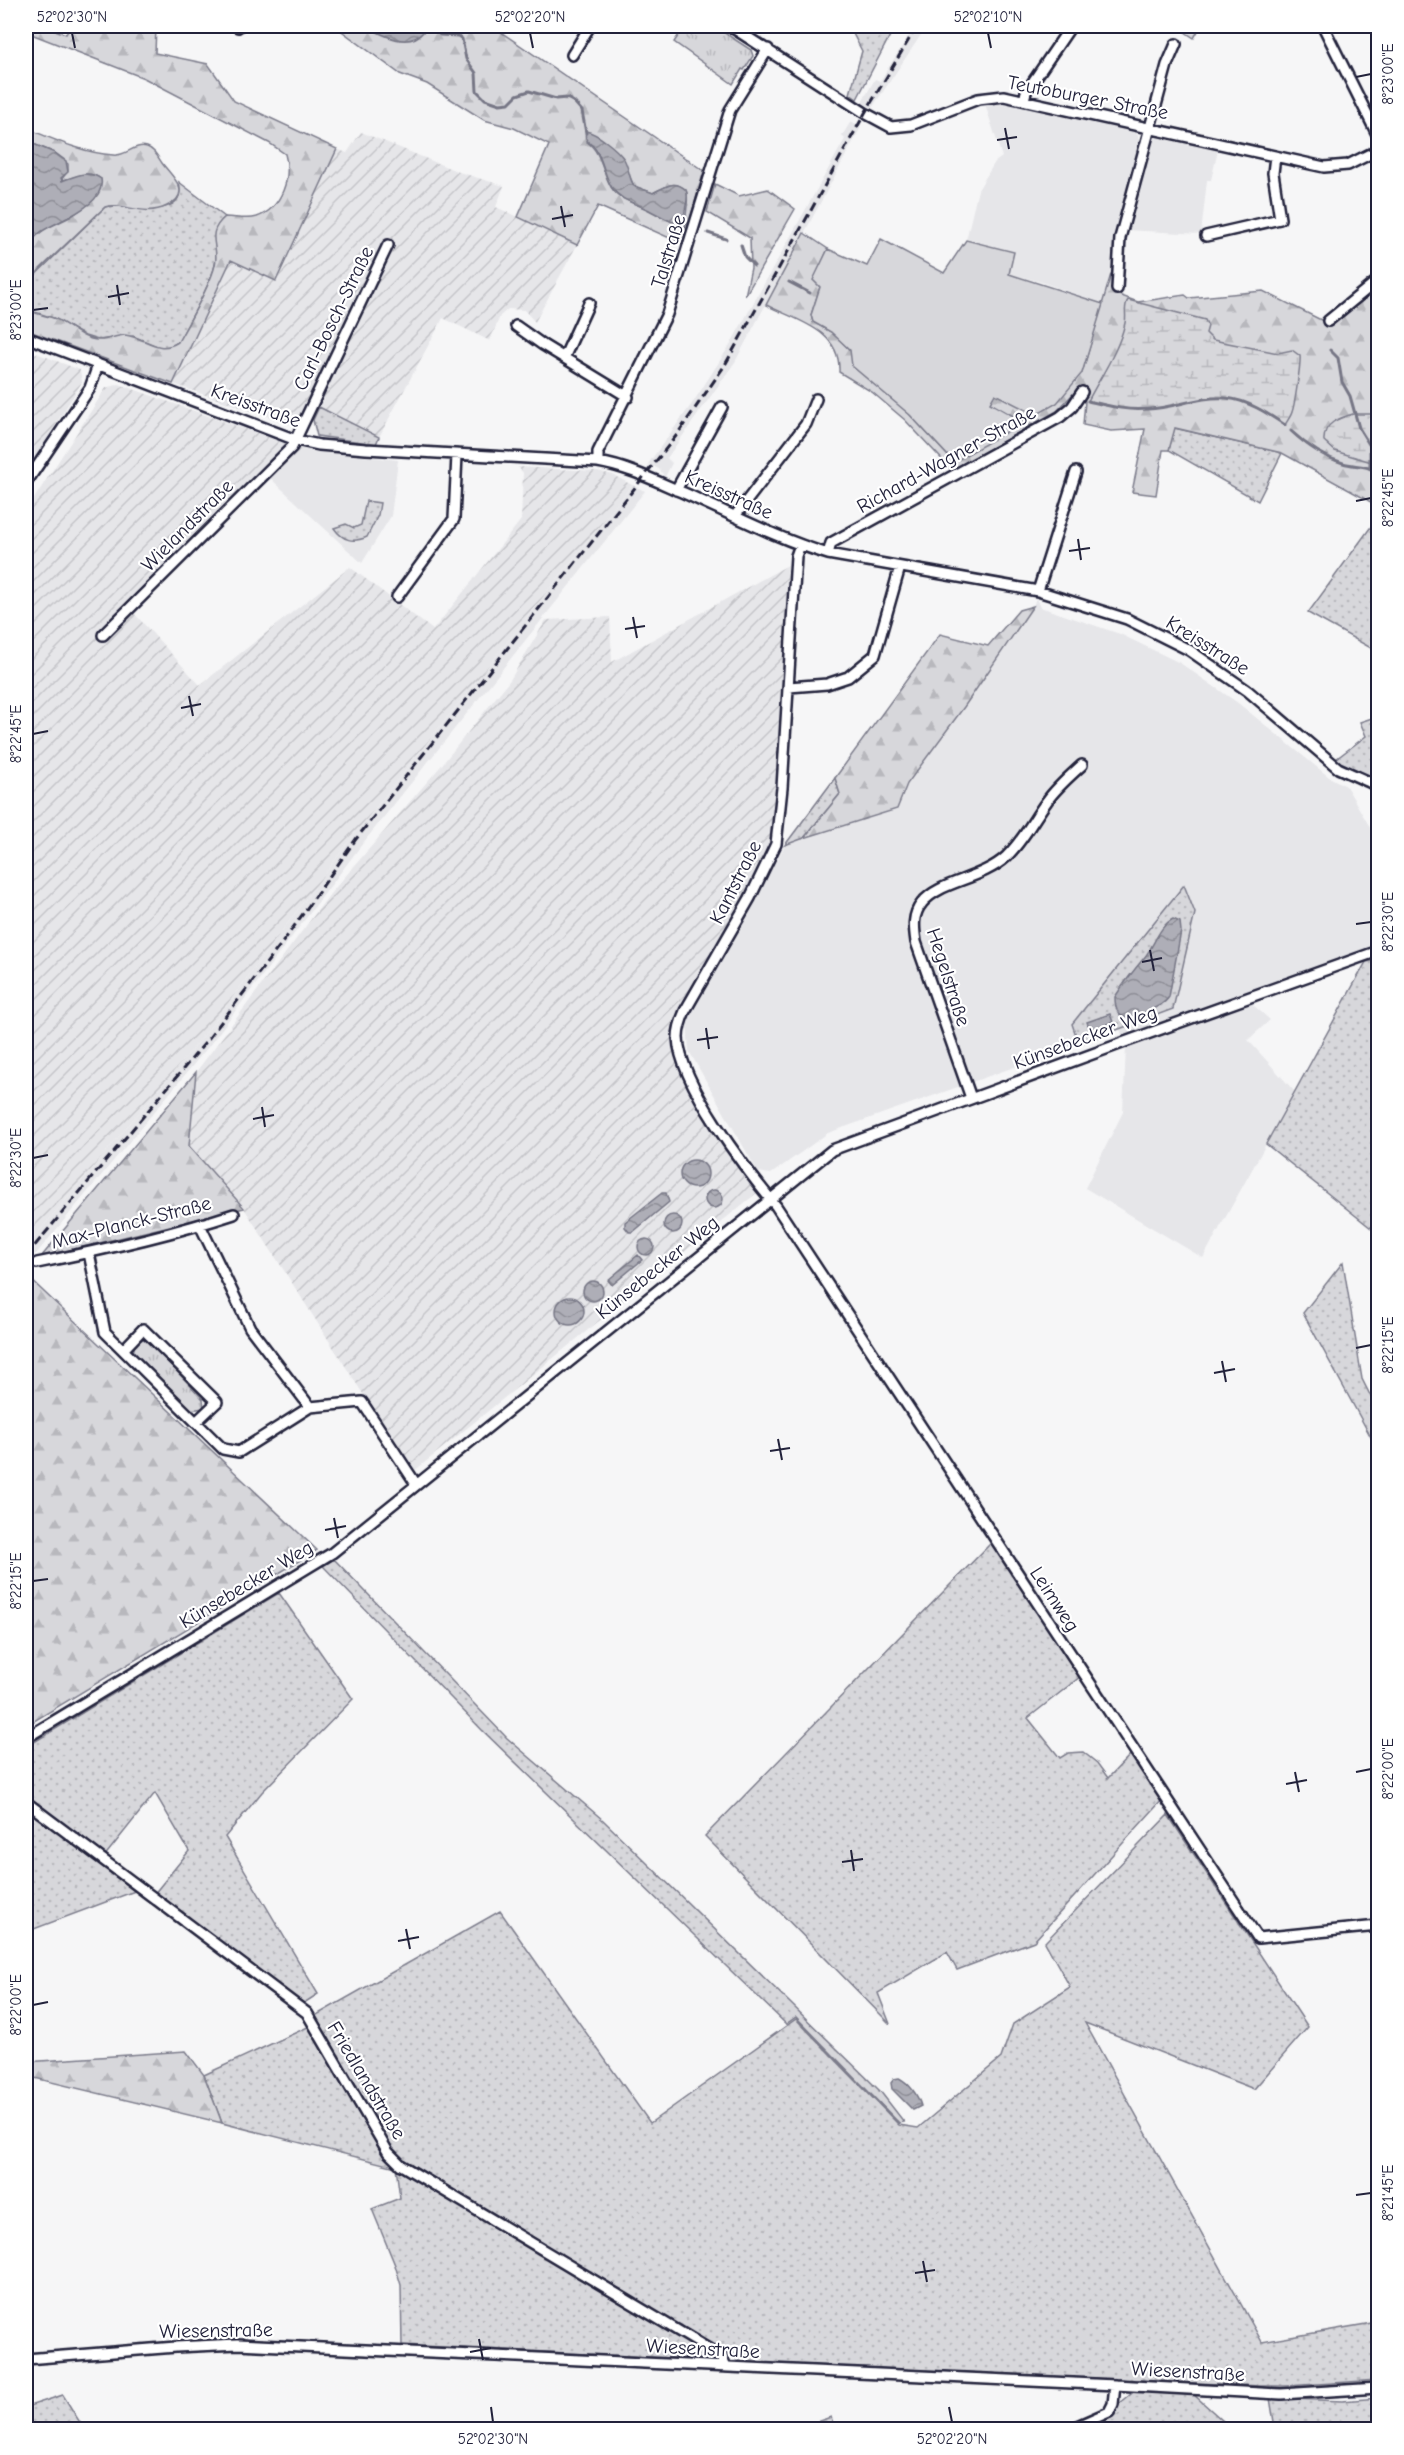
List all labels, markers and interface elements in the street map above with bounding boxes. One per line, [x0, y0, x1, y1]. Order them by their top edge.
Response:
text: 52°02'30"N [37, 8, 107, 26]
text: 52°02'20"N [495, 8, 565, 26]
text: 52°02'10"N [954, 8, 1022, 26]
text: 8°23'00"E [1379, 43, 1397, 105]
street label: Teutoburger Straße [1005, 71, 1170, 124]
street label: Talstraße [646, 212, 691, 291]
street label: Carl-Bosch-Straße [289, 242, 378, 394]
text: 8°23'00"E [7, 279, 25, 341]
street label: Kreisstraße [208, 379, 304, 432]
street label: Richard-Wagner-Straße [853, 401, 1040, 518]
street label: Kreisstraße [681, 465, 776, 524]
text: 8°22'45"E [1379, 469, 1397, 527]
street label: Wielandstraße [137, 475, 238, 576]
street label: Kreisstraße [1162, 611, 1254, 680]
text: 8°22'45"E [7, 705, 25, 763]
street label: Kantstraße [705, 837, 766, 928]
text: 8°22'30"E [1379, 892, 1397, 952]
street label: Hegelstraße [922, 925, 975, 1029]
street label: Künsebecker Weg [1010, 1001, 1160, 1074]
text: 8°22'30"E [7, 1128, 25, 1188]
street label: Max-Planck-Straße [49, 1191, 214, 1253]
street label: Künsebecker Weg [591, 1211, 723, 1324]
text: 8°22'15"E [1379, 1316, 1397, 1374]
street label: Künsebecker Weg [175, 1536, 317, 1633]
text: 8°22'15"E [7, 1552, 25, 1610]
street label: Leimweg [1025, 1562, 1084, 1636]
text: 8°22'00"E [1379, 1738, 1397, 1800]
text: 8°22'00"E [7, 1974, 25, 2036]
street label: Friedlandstraße [322, 2017, 411, 2143]
text: 8°21'45"E [1379, 2165, 1397, 2221]
street label: Wiesenstraße [159, 2318, 273, 2343]
street label: Wiesenstraße [646, 2334, 760, 2363]
street label: Wiesenstraße [1131, 2357, 1245, 2386]
text: 52°02'30"N [458, 2430, 528, 2448]
text: 52°02'20"N [917, 2430, 987, 2448]

